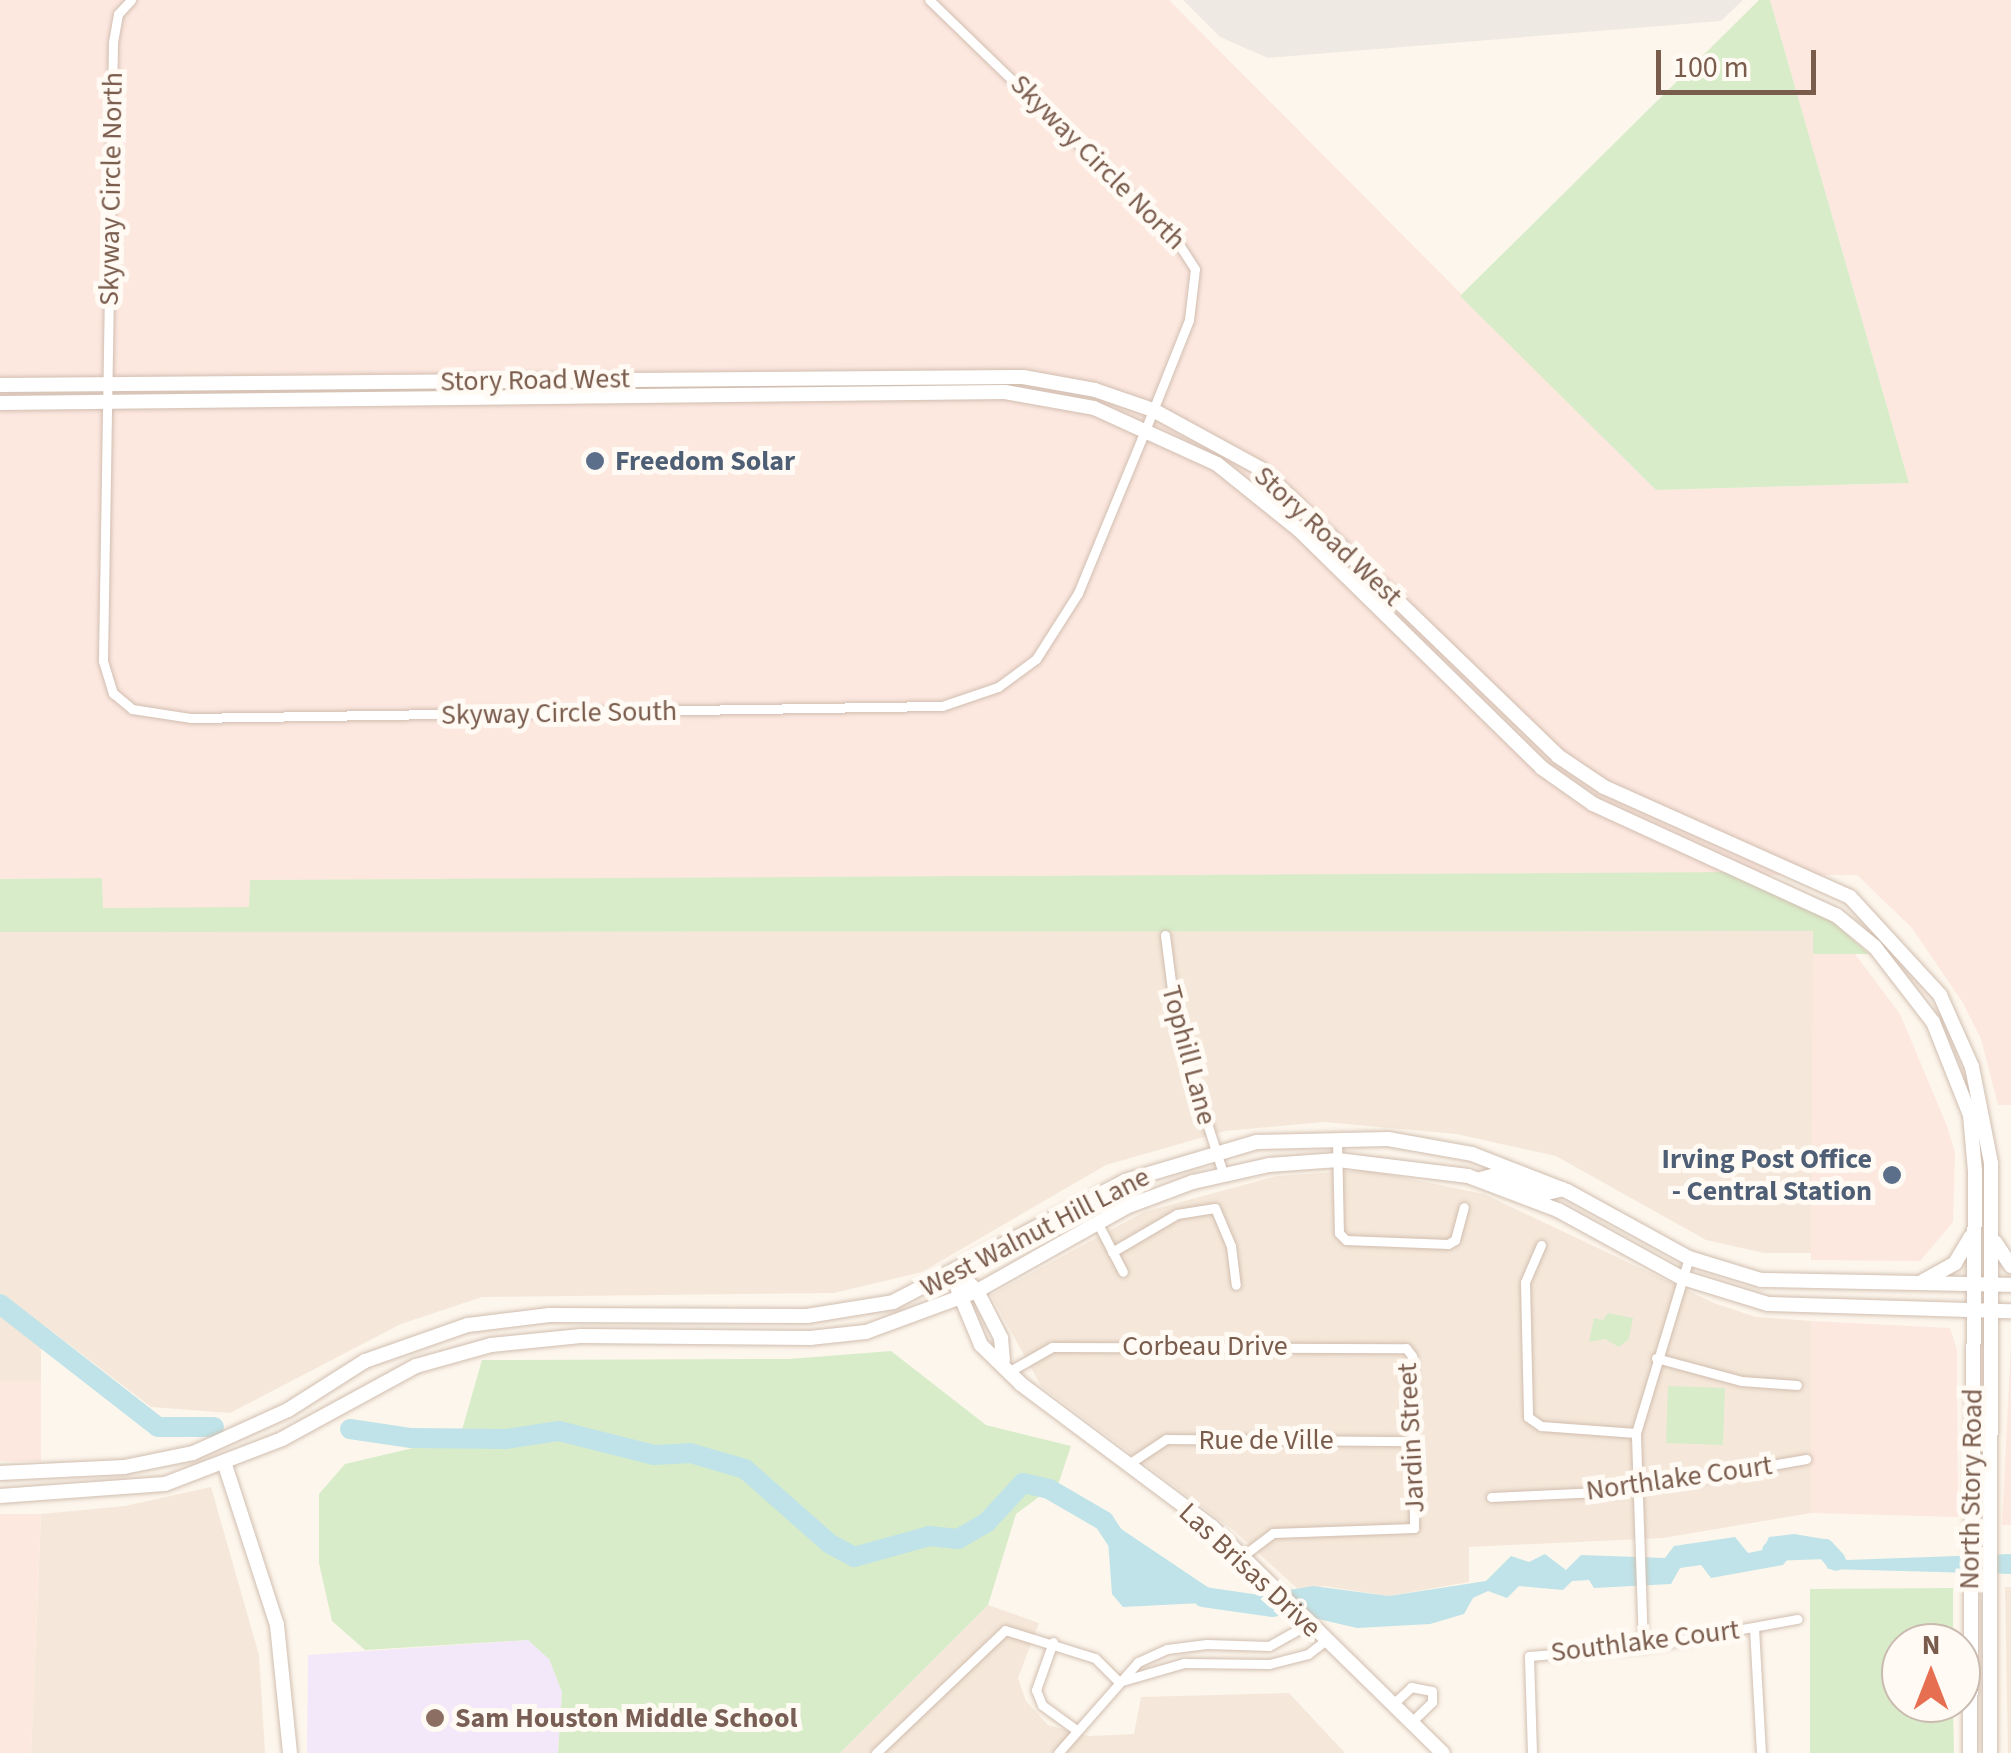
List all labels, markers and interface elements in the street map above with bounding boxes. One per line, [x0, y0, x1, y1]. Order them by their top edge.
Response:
scale bar [1661, 30, 1821, 92]
text: 100 m [1673, 46, 1749, 89]
street label: Skyway Circle North [1003, 67, 1193, 257]
street label: Skyway Circle North [92, 72, 130, 306]
street label: Story Road West [440, 362, 630, 398]
place label: Freedom Solar [615, 444, 795, 478]
marker: Freedom Solar [584, 450, 606, 472]
street label: Story Road West [1247, 459, 1409, 613]
street label: Skyway Circle South [441, 694, 677, 732]
street label: Tophill Lane [1154, 982, 1224, 1128]
place label: Irving Post Office - Central Station [1662, 1142, 1872, 1208]
street label: West Walnut Hill Lane [915, 1160, 1155, 1304]
marker: Irving Post Office - Central Station [1881, 1164, 1903, 1186]
street label: Corbeau Drive [1122, 1329, 1288, 1363]
street label: Jardin Street [1390, 1362, 1432, 1514]
street label: North Story Road [1952, 1388, 1990, 1590]
street label: Rue de Ville [1198, 1423, 1334, 1457]
street label: Northlake Court [1584, 1448, 1774, 1508]
street label: Las Brisas Drive [1172, 1496, 1328, 1644]
street label: Southlake Court [1549, 1613, 1741, 1669]
north arrow [1881, 1623, 1981, 1723]
text: N [1922, 1625, 1940, 1665]
place label: Sam Houston Middle School [455, 1701, 797, 1735]
marker: Sam Houston Middle School [424, 1707, 446, 1729]

